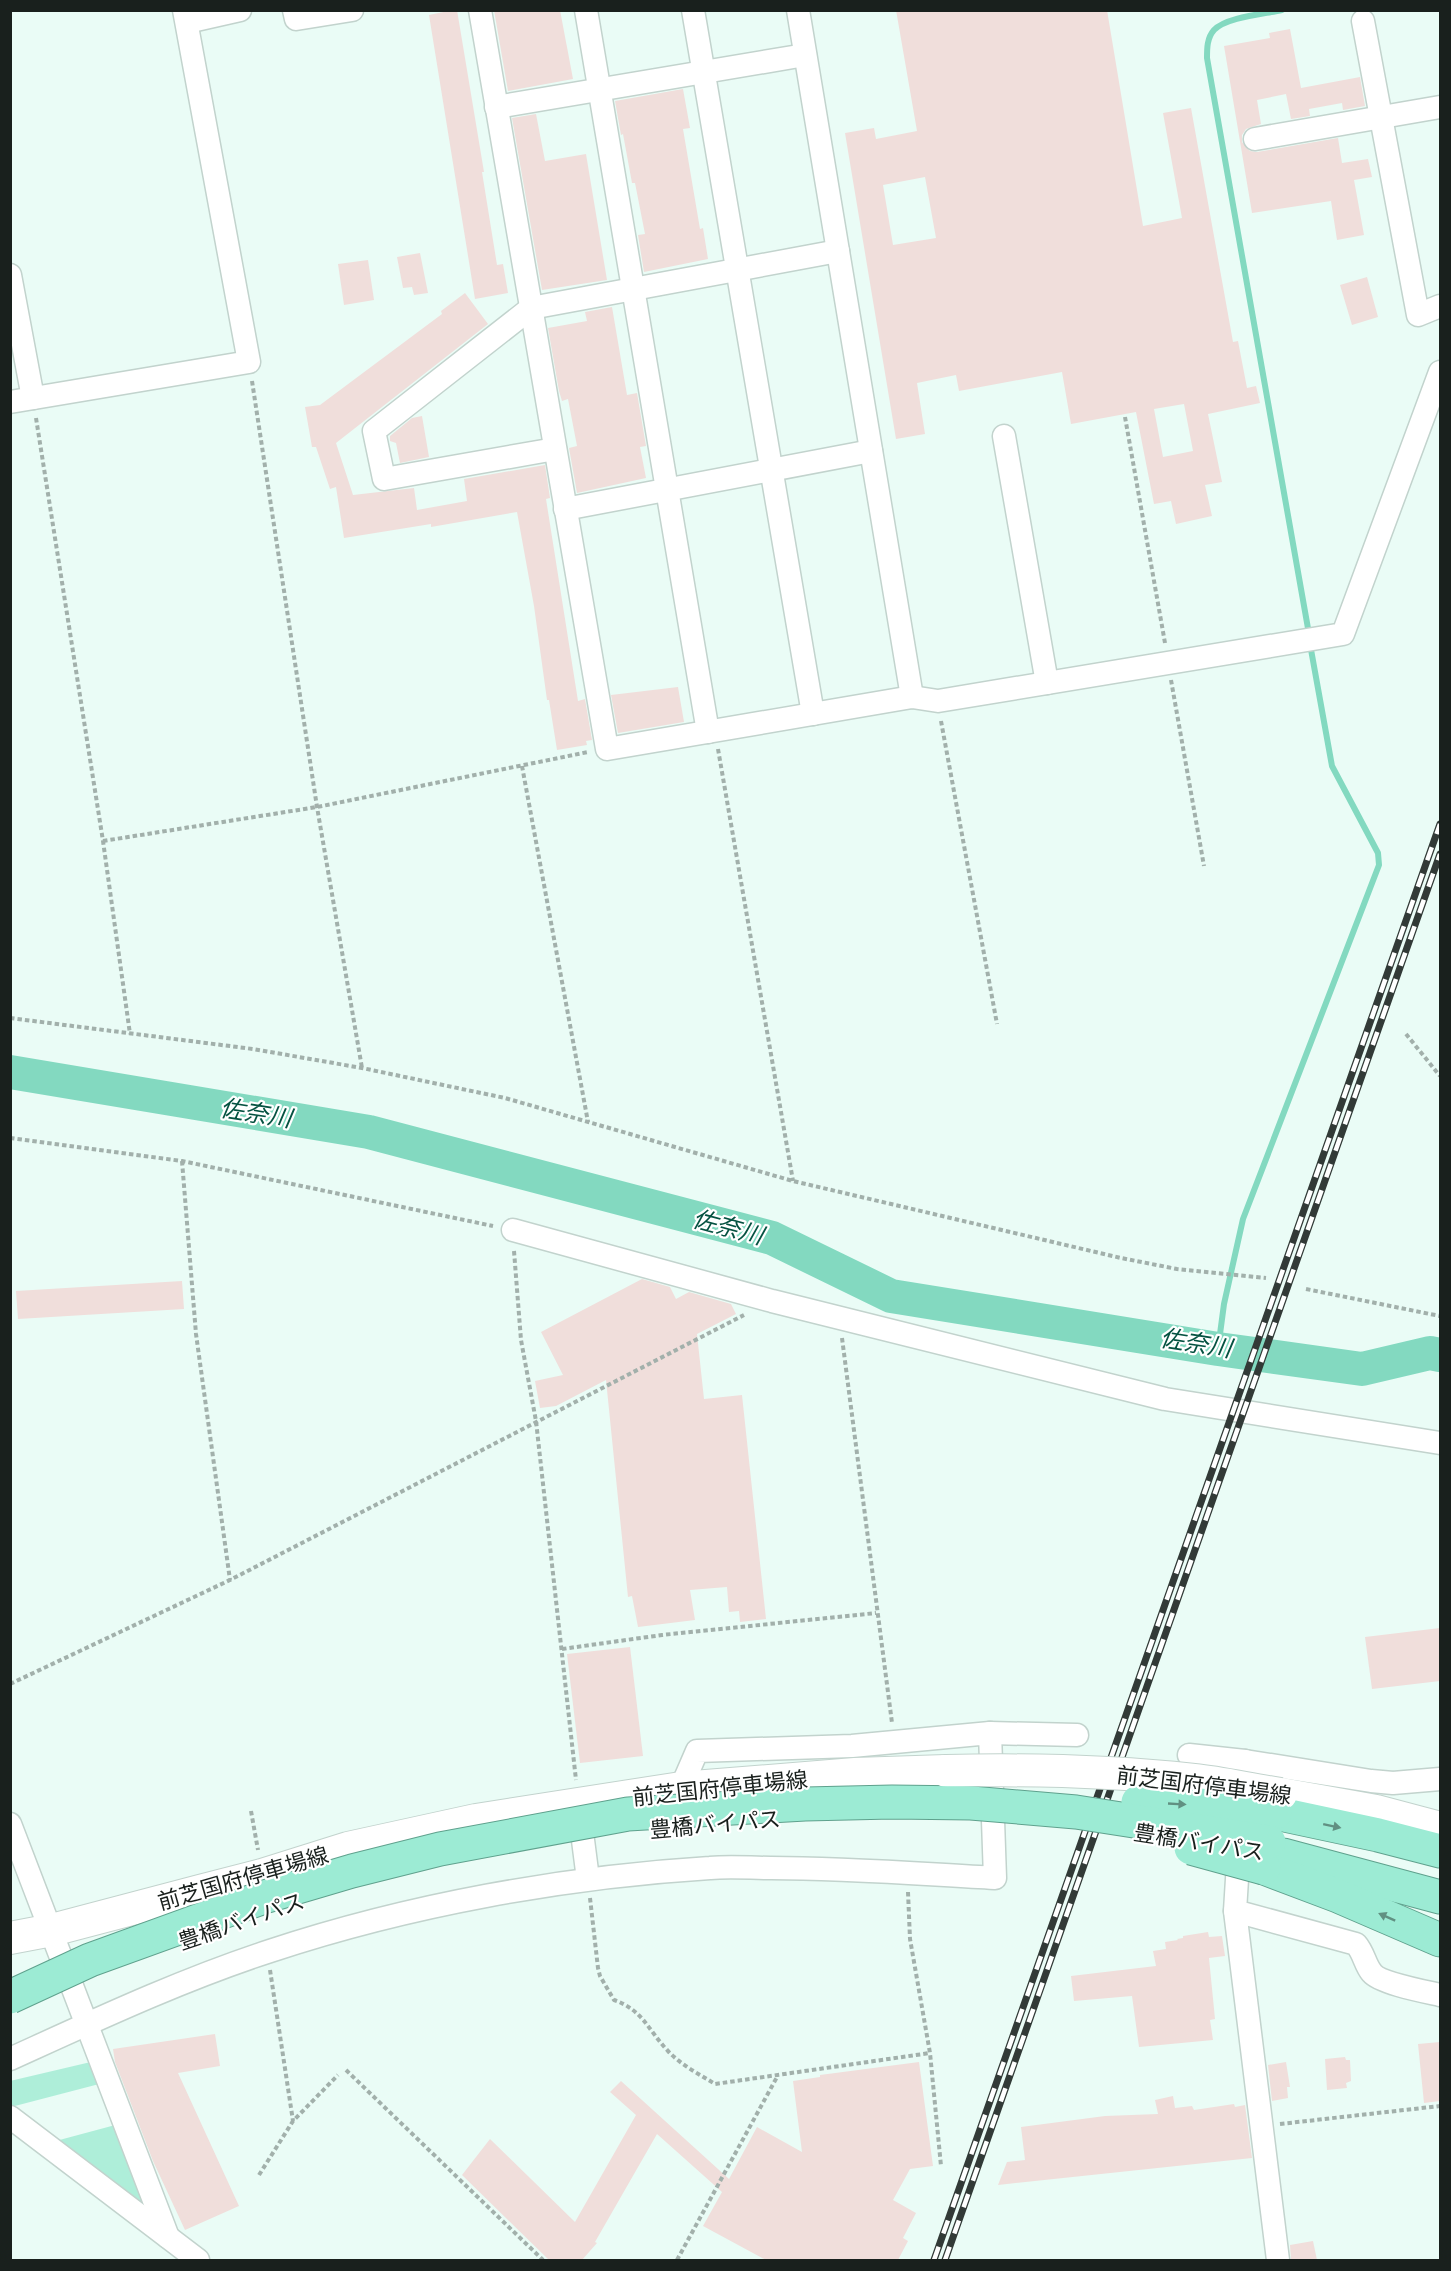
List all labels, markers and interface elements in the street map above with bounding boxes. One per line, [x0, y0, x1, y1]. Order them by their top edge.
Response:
water label: 佐奈川 [218, 1092, 297, 1134]
water label: 佐奈川 [689, 1203, 770, 1252]
water label: 佐奈川 [1158, 1322, 1237, 1364]
street label: 前芝国府停車場線 [1115, 1760, 1293, 1810]
street label: 前芝国府停車場線 [631, 1765, 809, 1811]
one-way arrow [1167, 1799, 1186, 1808]
street label: 豊橋バイパス [648, 1804, 782, 1844]
street label: 豊橋バイパス [1132, 1818, 1266, 1866]
one-way arrow [1323, 1821, 1342, 1831]
street label: 前芝国府停車場線 [155, 1840, 331, 1916]
street label: 豊橋バイパス [174, 1886, 308, 1956]
one-way arrow [1377, 1912, 1395, 1922]

